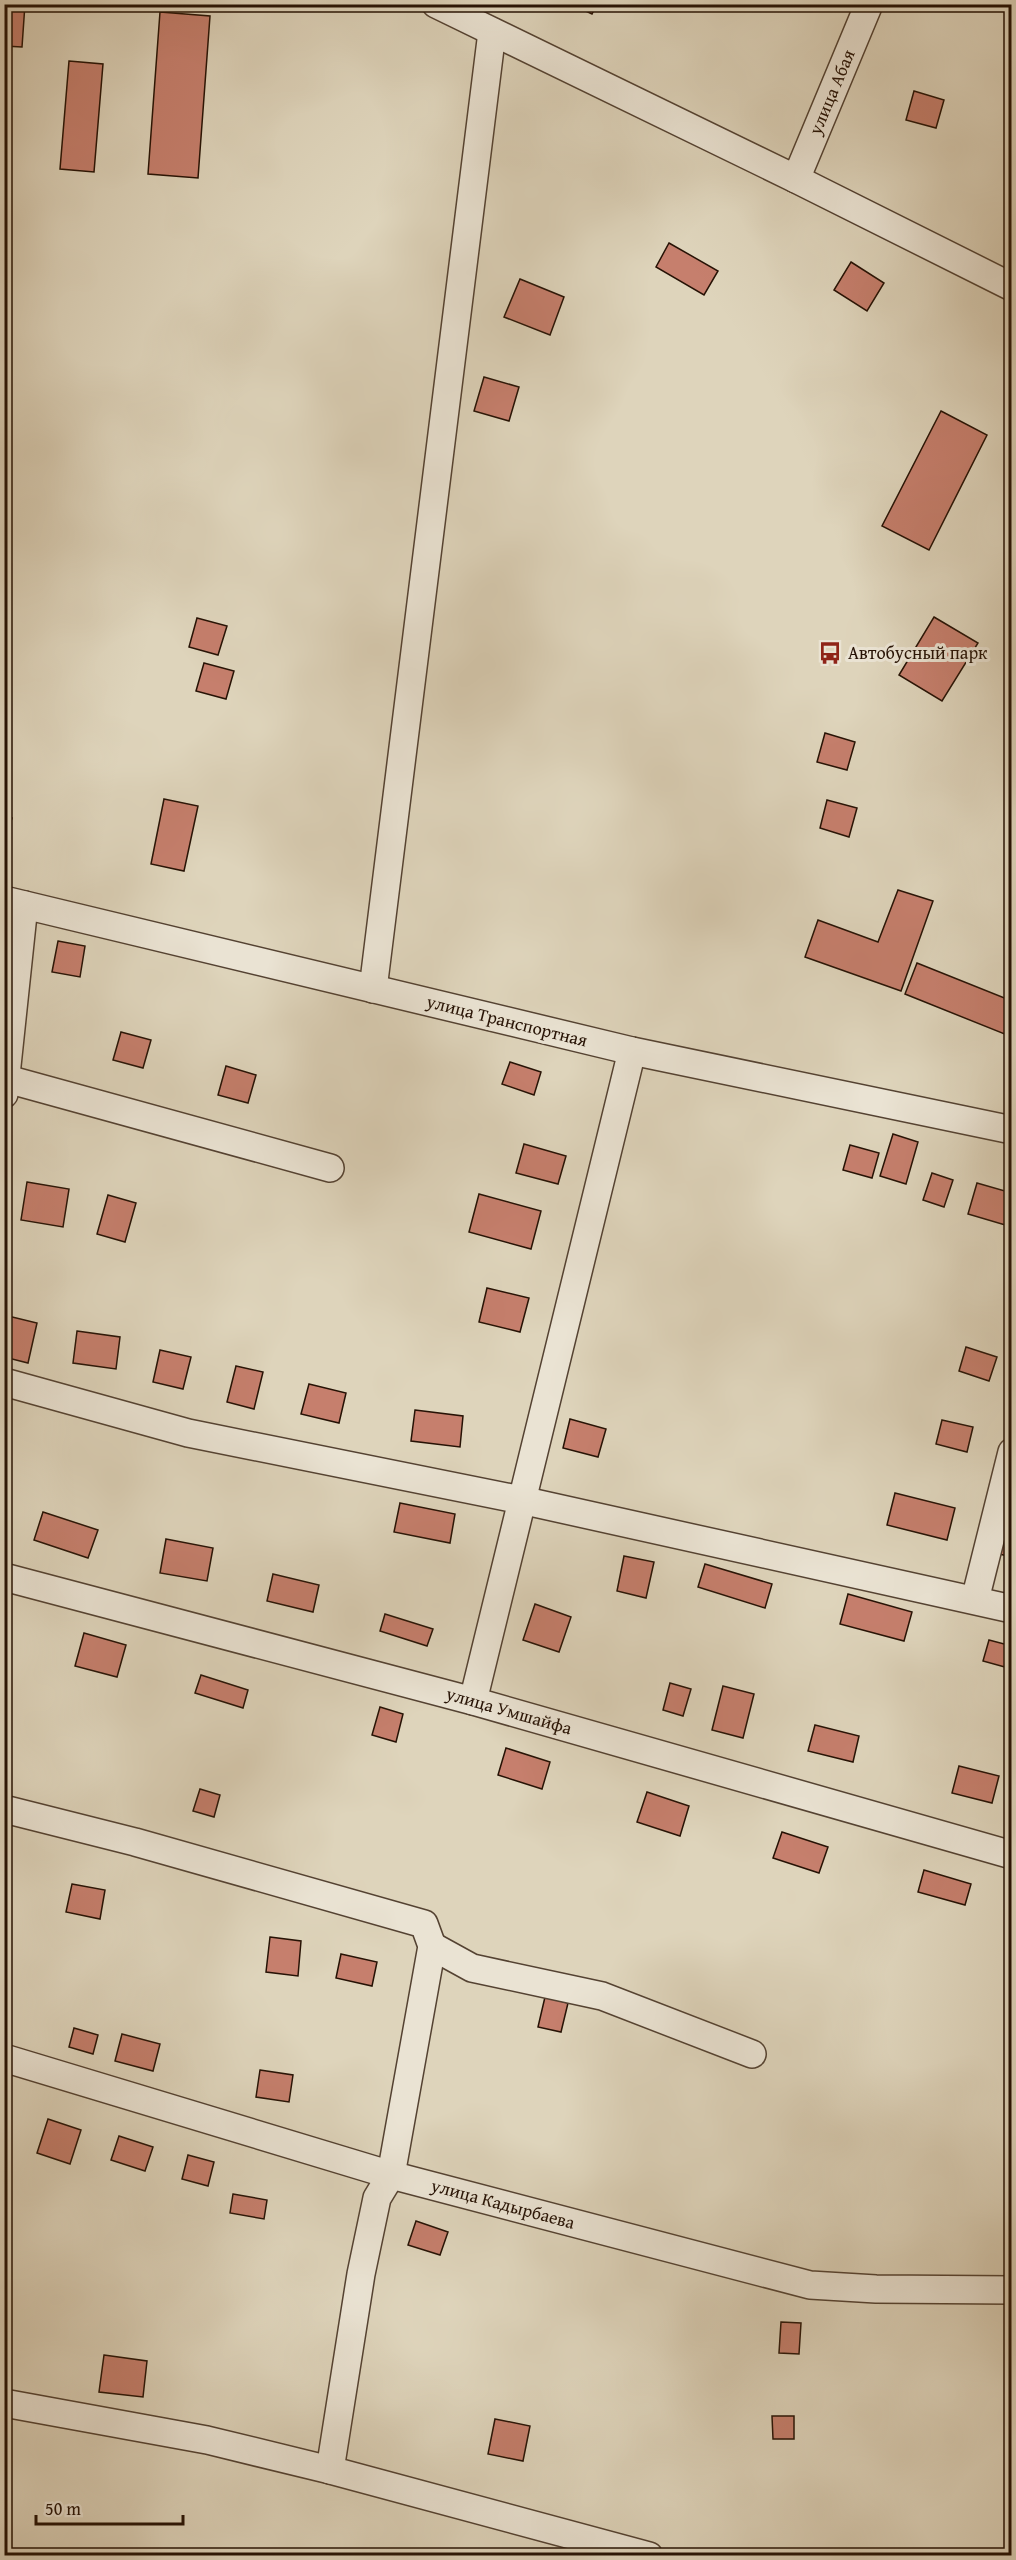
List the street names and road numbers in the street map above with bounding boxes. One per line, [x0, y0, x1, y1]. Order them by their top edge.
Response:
street label: улица Абая [801, 45, 862, 140]
street label: улица Транспортная [423, 987, 591, 1054]
street label: улица Умшайфа [442, 1679, 576, 1742]
street label: улица Кадырбаева [427, 2171, 578, 2236]

